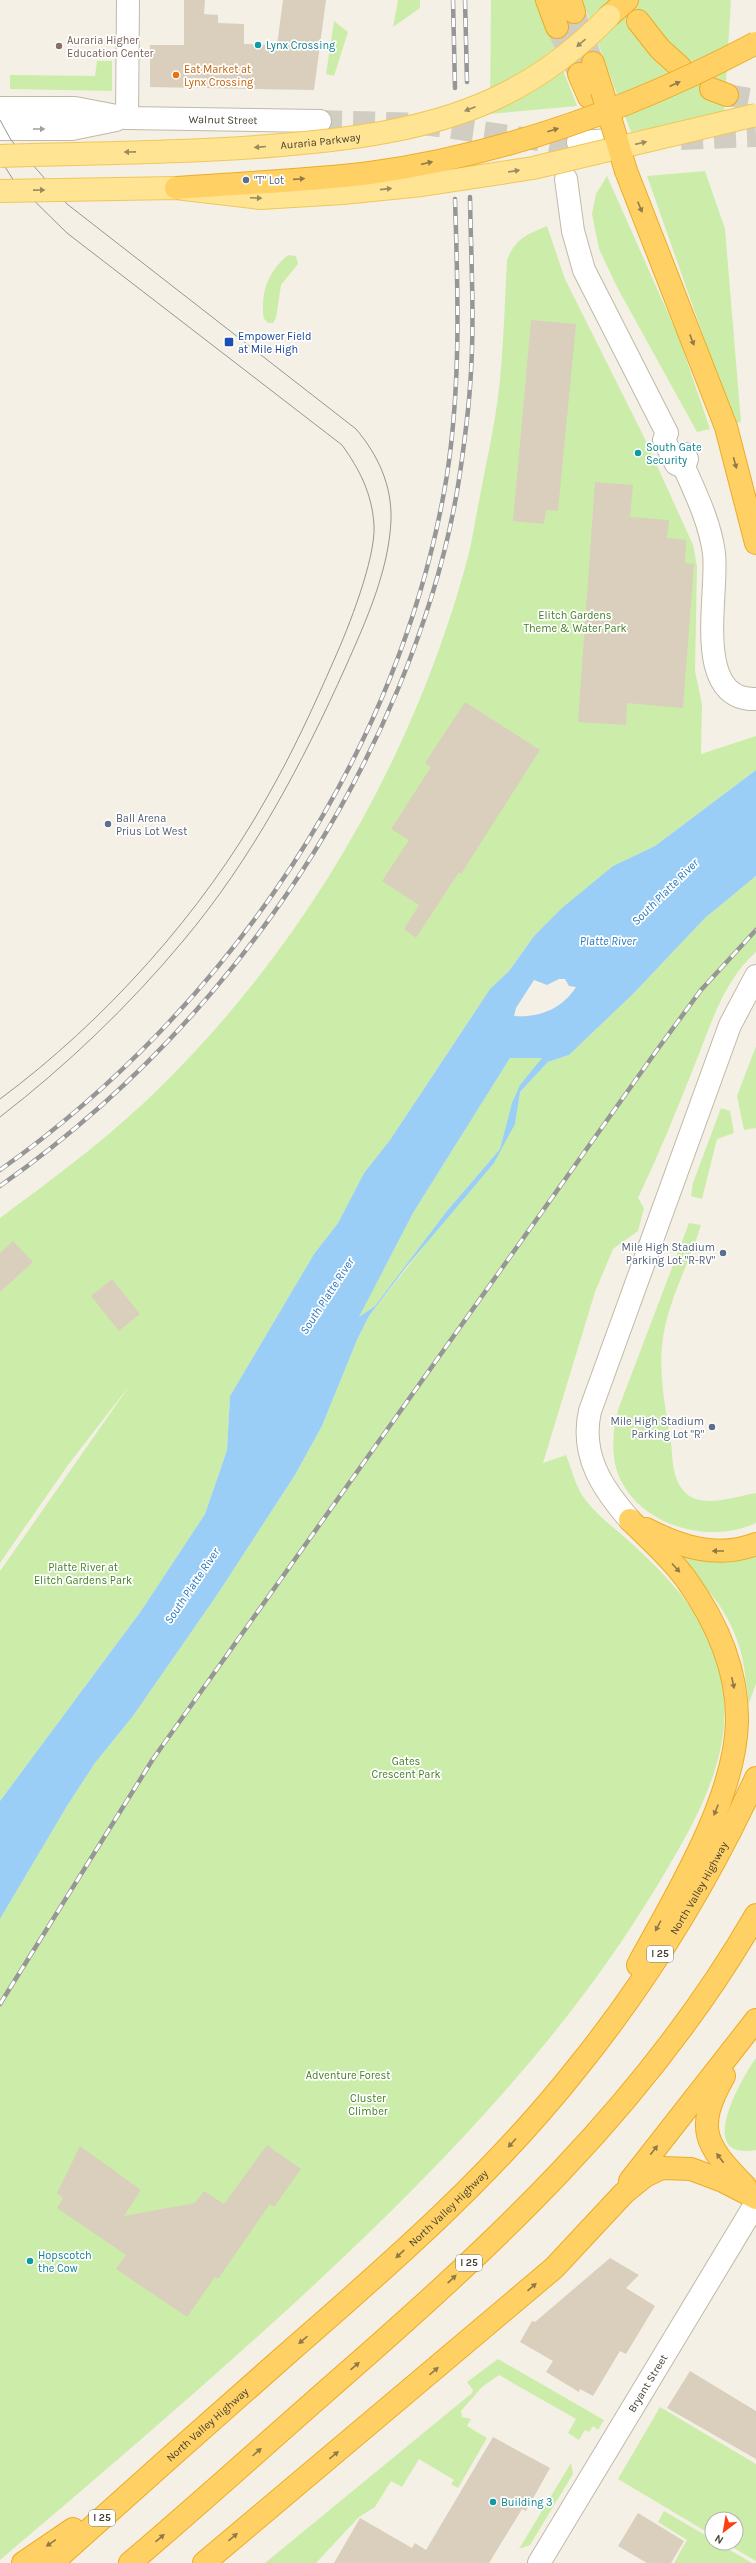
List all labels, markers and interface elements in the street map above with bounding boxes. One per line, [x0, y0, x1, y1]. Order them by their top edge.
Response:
place label: Auraria Higher Education Center [67, 34, 154, 60]
place label: Lynx Crossing [266, 39, 336, 52]
one-way arrow [576, 39, 586, 48]
marker: Lynx Crossing [253, 40, 263, 50]
marker: Auraria Higher Education Center [54, 41, 64, 51]
place label: Eat Market at Lynx Crossing [184, 63, 254, 89]
marker: Eat Market at Lynx Crossing [171, 70, 181, 80]
one-way arrow [669, 81, 680, 87]
one-way arrow [463, 106, 475, 112]
street label: Walnut Street [188, 112, 258, 127]
one-way arrow [33, 126, 46, 132]
one-way arrow [548, 127, 560, 133]
street label: Auraria Parkway [280, 130, 361, 152]
one-way arrow [636, 140, 648, 146]
one-way arrow [254, 144, 266, 151]
one-way arrow [123, 149, 136, 155]
one-way arrow [421, 159, 434, 165]
one-way arrow [508, 168, 521, 174]
place label: "T" Lot [254, 174, 284, 187]
marker: "T" Lot [241, 175, 251, 185]
one-way arrow [293, 176, 305, 183]
one-way arrow [380, 186, 392, 192]
one-way arrow [33, 187, 45, 194]
one-way arrow [250, 194, 262, 201]
one-way arrow [638, 202, 644, 214]
place label: Empower Field at Mile High [238, 330, 311, 356]
one-way arrow [690, 334, 696, 346]
marker: Empower Field at Mile High [223, 336, 235, 348]
place label: South Gate Security [646, 441, 702, 467]
marker: South Gate Security [633, 448, 643, 458]
one-way arrow [732, 457, 738, 469]
park label: Elitch Gardens Theme & Water Park [523, 609, 627, 635]
place label: Ball Arena Prius Lot West [116, 812, 187, 838]
marker: Ball Arena Prius Lot West [103, 819, 113, 829]
water label: South Platte River [629, 855, 702, 928]
water label: Platte River [580, 934, 637, 948]
place label: Mile High Stadium Parking Lot "R-RV" [621, 1241, 716, 1267]
marker: Mile High Stadium Parking Lot "R-RV" [718, 1248, 728, 1258]
water label: South Platte River [297, 1254, 357, 1337]
place label: Mile High Stadium Parking Lot "R" [610, 1415, 705, 1441]
marker: Mile High Stadium Parking Lot "R" [707, 1422, 717, 1432]
water label: South Platte River [161, 1545, 223, 1627]
one-way arrow [711, 1548, 724, 1554]
park label: Platte River at Elitch Gardens Park [34, 1561, 132, 1587]
one-way arrow [671, 1563, 681, 1573]
one-way arrow [731, 1677, 737, 1689]
park label: Gates Crescent Park [371, 1755, 441, 1781]
one-way arrow [713, 1804, 719, 1815]
street label: North Valley Highway [667, 1839, 730, 1937]
one-way arrow [655, 1920, 662, 1932]
road number: I 25 [647, 1946, 673, 1962]
park label: Adventure Forest [306, 2069, 390, 2082]
park label: Cluster Climber [348, 2092, 388, 2118]
one-way arrow [507, 2138, 517, 2148]
one-way arrow [650, 2144, 659, 2155]
one-way arrow [716, 2153, 725, 2164]
street label: North Valley Highway [406, 2167, 490, 2249]
place label: Hopscotch the Cow [38, 2249, 92, 2275]
one-way arrow [395, 2249, 405, 2258]
road number: I 25 [456, 2255, 482, 2271]
marker: Hopscotch the Cow [25, 2256, 35, 2266]
one-way arrow [447, 2275, 456, 2284]
one-way arrow [527, 2282, 538, 2291]
one-way arrow [298, 2336, 308, 2345]
street label: Bryant Street [625, 2352, 670, 2415]
one-way arrow [350, 2361, 360, 2371]
one-way arrow [428, 2367, 439, 2376]
street label: North Valley Highway [163, 2385, 251, 2464]
one-way arrow [252, 2447, 262, 2456]
one-way arrow [328, 2450, 339, 2459]
place label: Building 3 [501, 2496, 553, 2509]
marker: Building 3 [488, 2497, 498, 2507]
road number: I 25 [89, 2510, 115, 2526]
north arrow [704, 2511, 744, 2551]
text: N [712, 2532, 726, 2547]
one-way arrow [154, 2533, 165, 2542]
one-way arrow [228, 2533, 239, 2542]
one-way arrow [46, 2539, 57, 2547]

